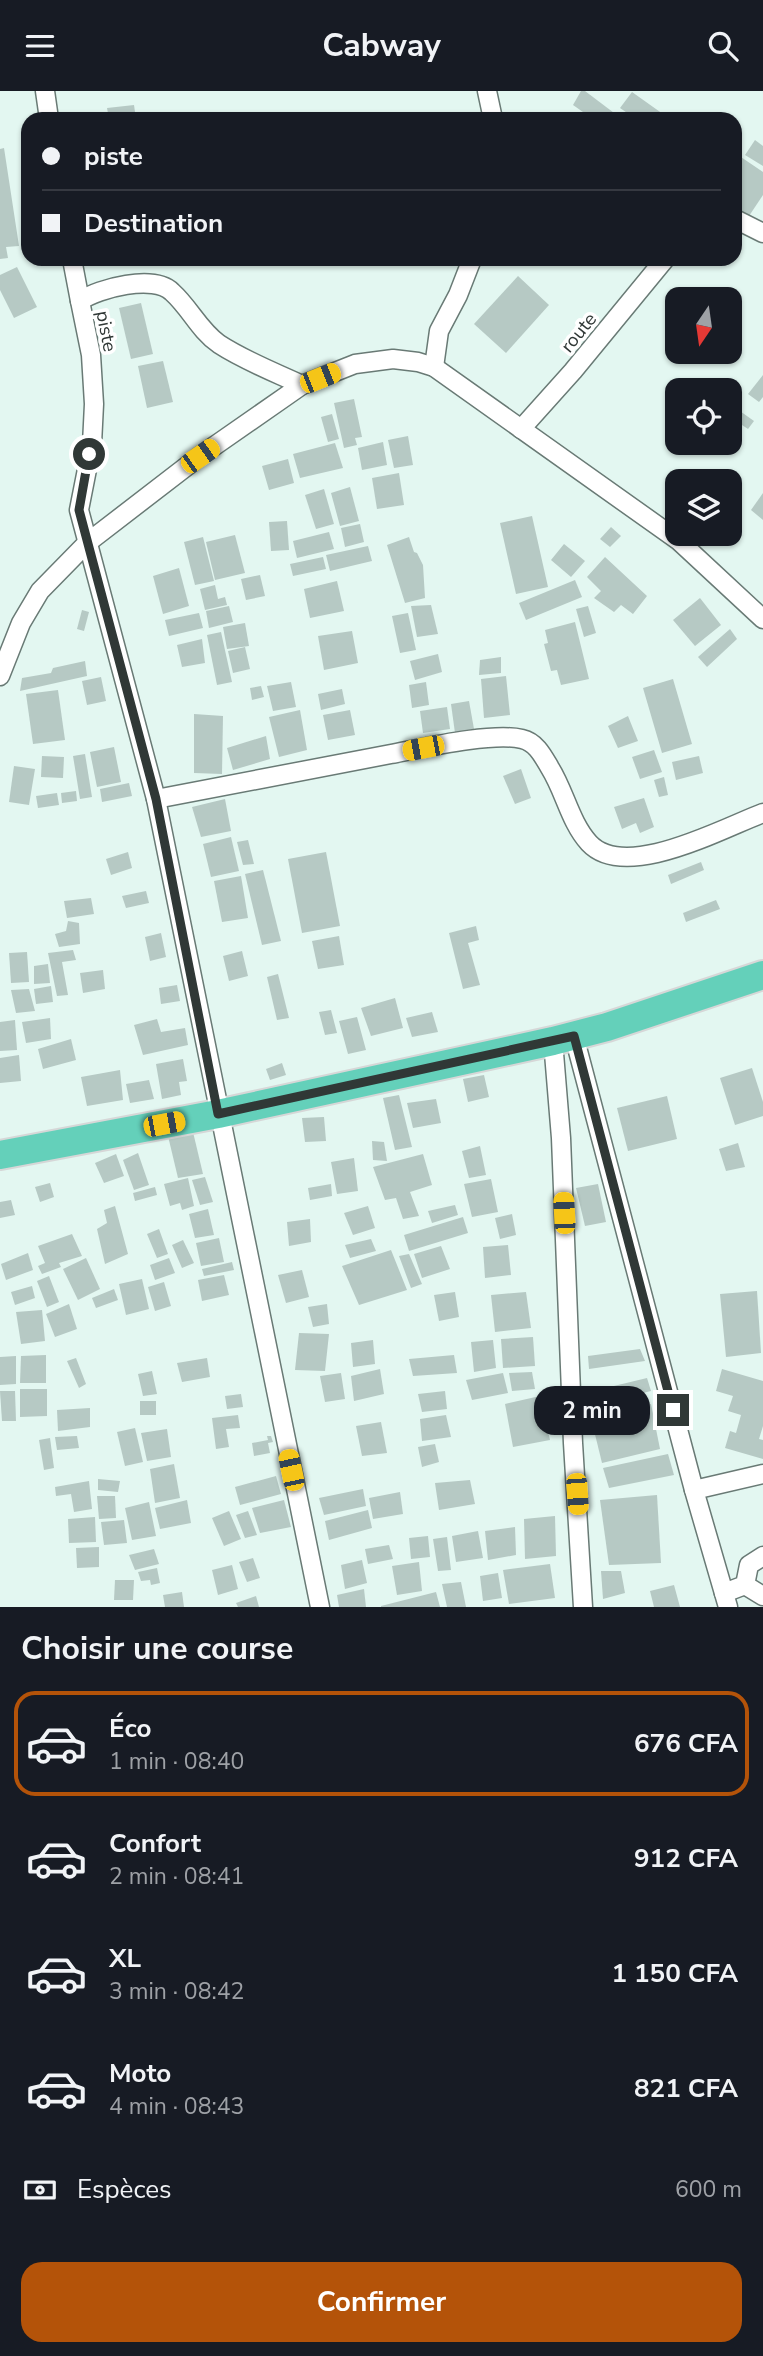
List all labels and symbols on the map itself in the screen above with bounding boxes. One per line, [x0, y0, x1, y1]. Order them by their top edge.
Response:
north arrow [665, 287, 742, 364]
street label: route [555, 307, 603, 358]
street label: piste [89, 308, 123, 354]
car [297, 360, 344, 396]
car [177, 435, 224, 477]
route start [73, 438, 105, 470]
car [401, 734, 446, 762]
car [142, 1110, 187, 1138]
car [553, 1191, 576, 1235]
callout: 2 min [533, 1385, 648, 1435]
route end [657, 1394, 689, 1426]
car [277, 1447, 306, 1493]
car [566, 1472, 589, 1516]

